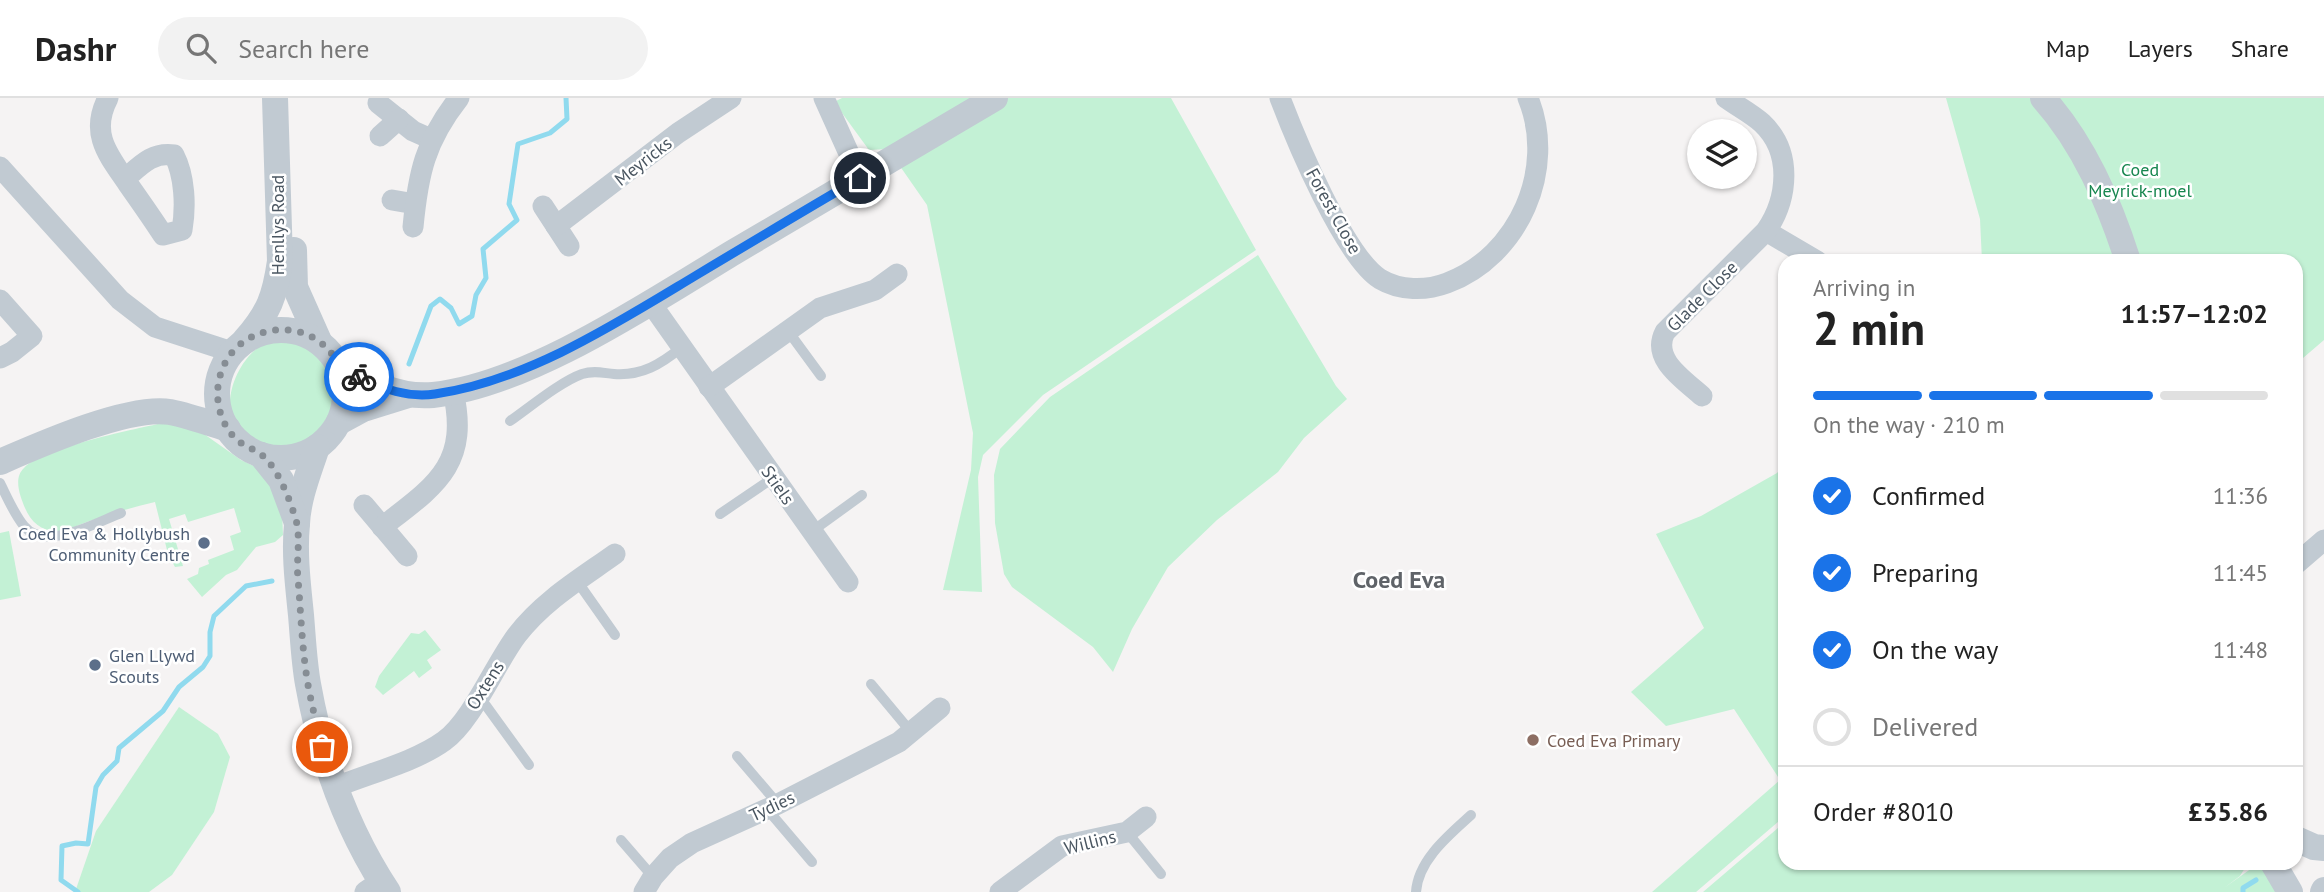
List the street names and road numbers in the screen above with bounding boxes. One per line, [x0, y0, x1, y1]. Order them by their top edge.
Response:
street label: Meyricks [610, 131, 676, 191]
street label: Forest Close [1301, 164, 1367, 258]
street label: Henllys Road [266, 175, 289, 275]
street label: Glade Close [1662, 256, 1742, 336]
street label: Stiels [756, 461, 800, 509]
street label: Oxtens [461, 656, 509, 714]
street label: Tydies [746, 786, 798, 826]
street label: Willins [1062, 824, 1118, 860]

